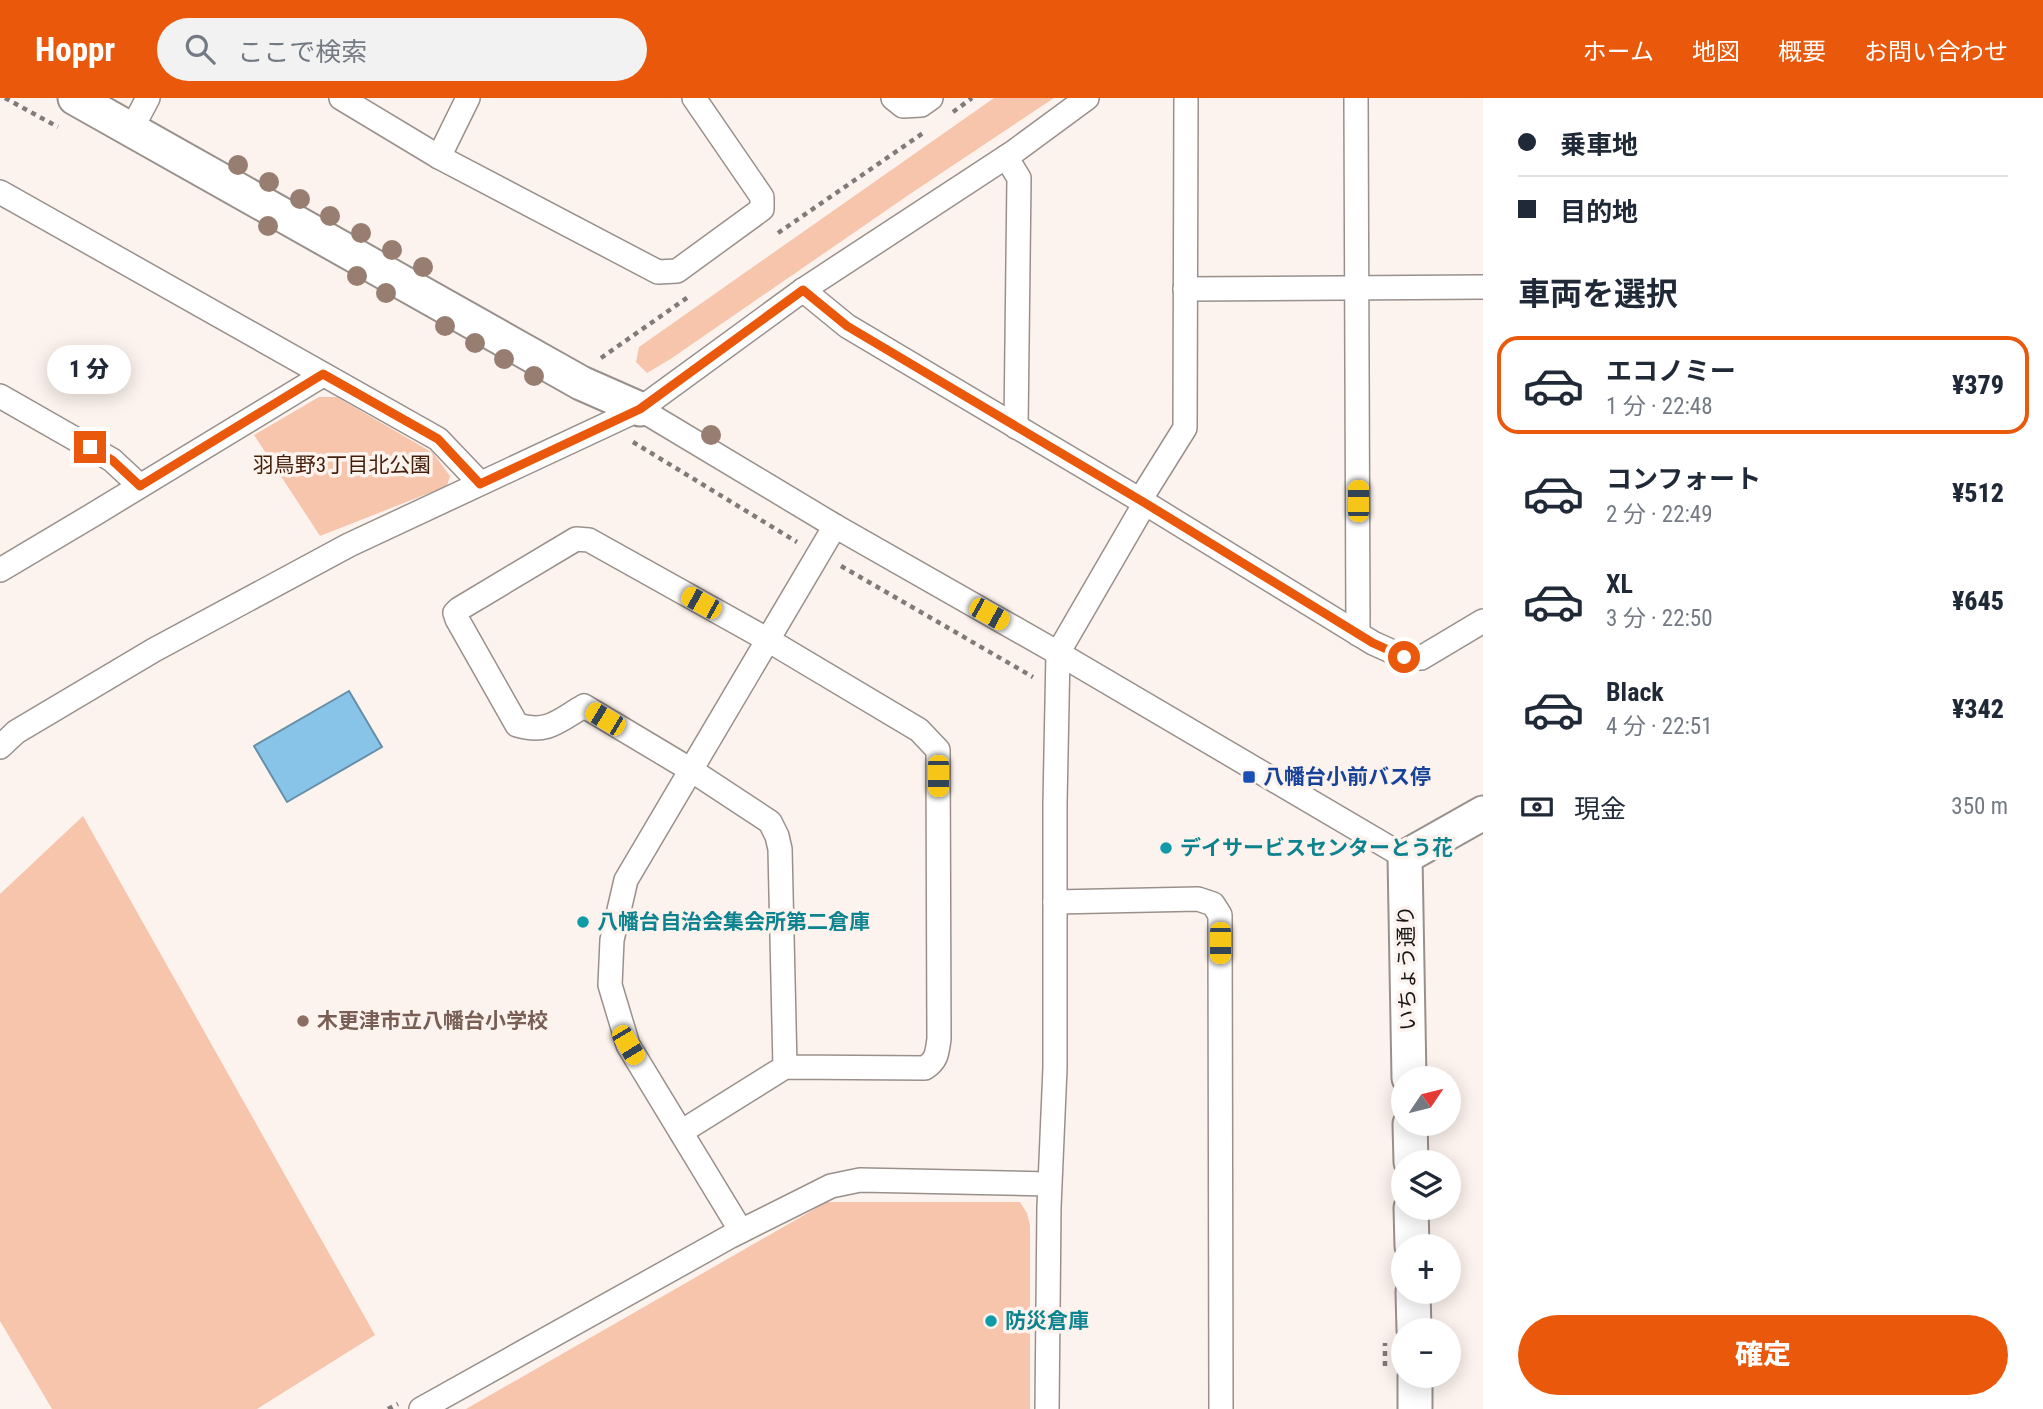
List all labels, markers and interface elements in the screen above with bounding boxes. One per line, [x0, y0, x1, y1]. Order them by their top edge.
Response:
search box [157, 18, 647, 81]
text: Hoppr [35, 30, 115, 69]
icon: search [181, 30, 219, 68]
text: ここで検索 [237, 37, 367, 67]
text: ホーム [1583, 38, 1654, 66]
text: 地図 [1692, 38, 1740, 66]
text: 概要 [1778, 38, 1826, 66]
text: お問い合わせ [1864, 38, 2008, 66]
text: 乗車地 [1560, 130, 1638, 160]
text: 目的地 [1560, 197, 1638, 227]
text: 車両を選択 [1518, 275, 1678, 313]
callout: 1 分 [48, 345, 132, 394]
icon: car [1522, 354, 1585, 417]
text: 1 分 [69, 356, 109, 383]
text: エコノミー [1606, 356, 1736, 386]
text: ¥379 [1952, 370, 2004, 400]
text: 1 分 · 22:48 [1606, 393, 1713, 420]
route end [74, 431, 106, 463]
park label: 羽鳥野3丁目北公園 [253, 453, 431, 477]
icon: car [1522, 462, 1585, 525]
text: コンフォート [1606, 464, 1761, 494]
text: ¥512 [1952, 478, 2004, 508]
car [1348, 480, 1369, 522]
text: 2 分 · 22:49 [1606, 501, 1713, 528]
text: XL [1606, 569, 1633, 599]
icon: car [1522, 570, 1585, 633]
car [678, 584, 725, 622]
text: ¥645 [1952, 586, 2004, 616]
car [966, 595, 1013, 633]
text: 3 分 · 22:50 [1606, 605, 1713, 632]
route start [1388, 641, 1420, 673]
text: Black [1606, 677, 1664, 707]
icon: car [1522, 678, 1585, 741]
text: ¥342 [1952, 694, 2004, 724]
car [582, 699, 629, 739]
text: 4 分 · 22:51 [1606, 713, 1713, 740]
car [928, 755, 949, 797]
place label: 八幡台小前バス停 [1263, 765, 1431, 789]
marker: 八幡台小前バス停 [1241, 769, 1257, 785]
icon: cash [1518, 788, 1556, 826]
text: 350 m [1951, 793, 2008, 820]
text: 現金 [1574, 794, 1626, 824]
place label: デイサービスセンターとう花 [1180, 836, 1453, 860]
marker: デイサービスセンターとう花 [1158, 840, 1174, 856]
street label: いちょう通り [1394, 905, 1420, 1031]
place label: 八幡台自治会集会所第二倉庫 [597, 910, 870, 934]
marker: 八幡台自治会集会所第二倉庫 [575, 914, 591, 930]
car [1210, 922, 1231, 964]
place label: 木更津市立八幡台小学校 [317, 1009, 548, 1033]
marker: 木更津市立八幡台小学校 [295, 1013, 311, 1029]
car [609, 1022, 648, 1068]
north arrow [1391, 1066, 1461, 1136]
map controls [1391, 1066, 1461, 1388]
button: layers [1391, 1150, 1461, 1220]
button: + [1391, 1234, 1461, 1304]
place label: 防災倉庫 [1005, 1309, 1089, 1333]
marker: 防災倉庫 [983, 1313, 999, 1329]
button: 確定 [1518, 1315, 2008, 1395]
button: − [1391, 1318, 1461, 1388]

